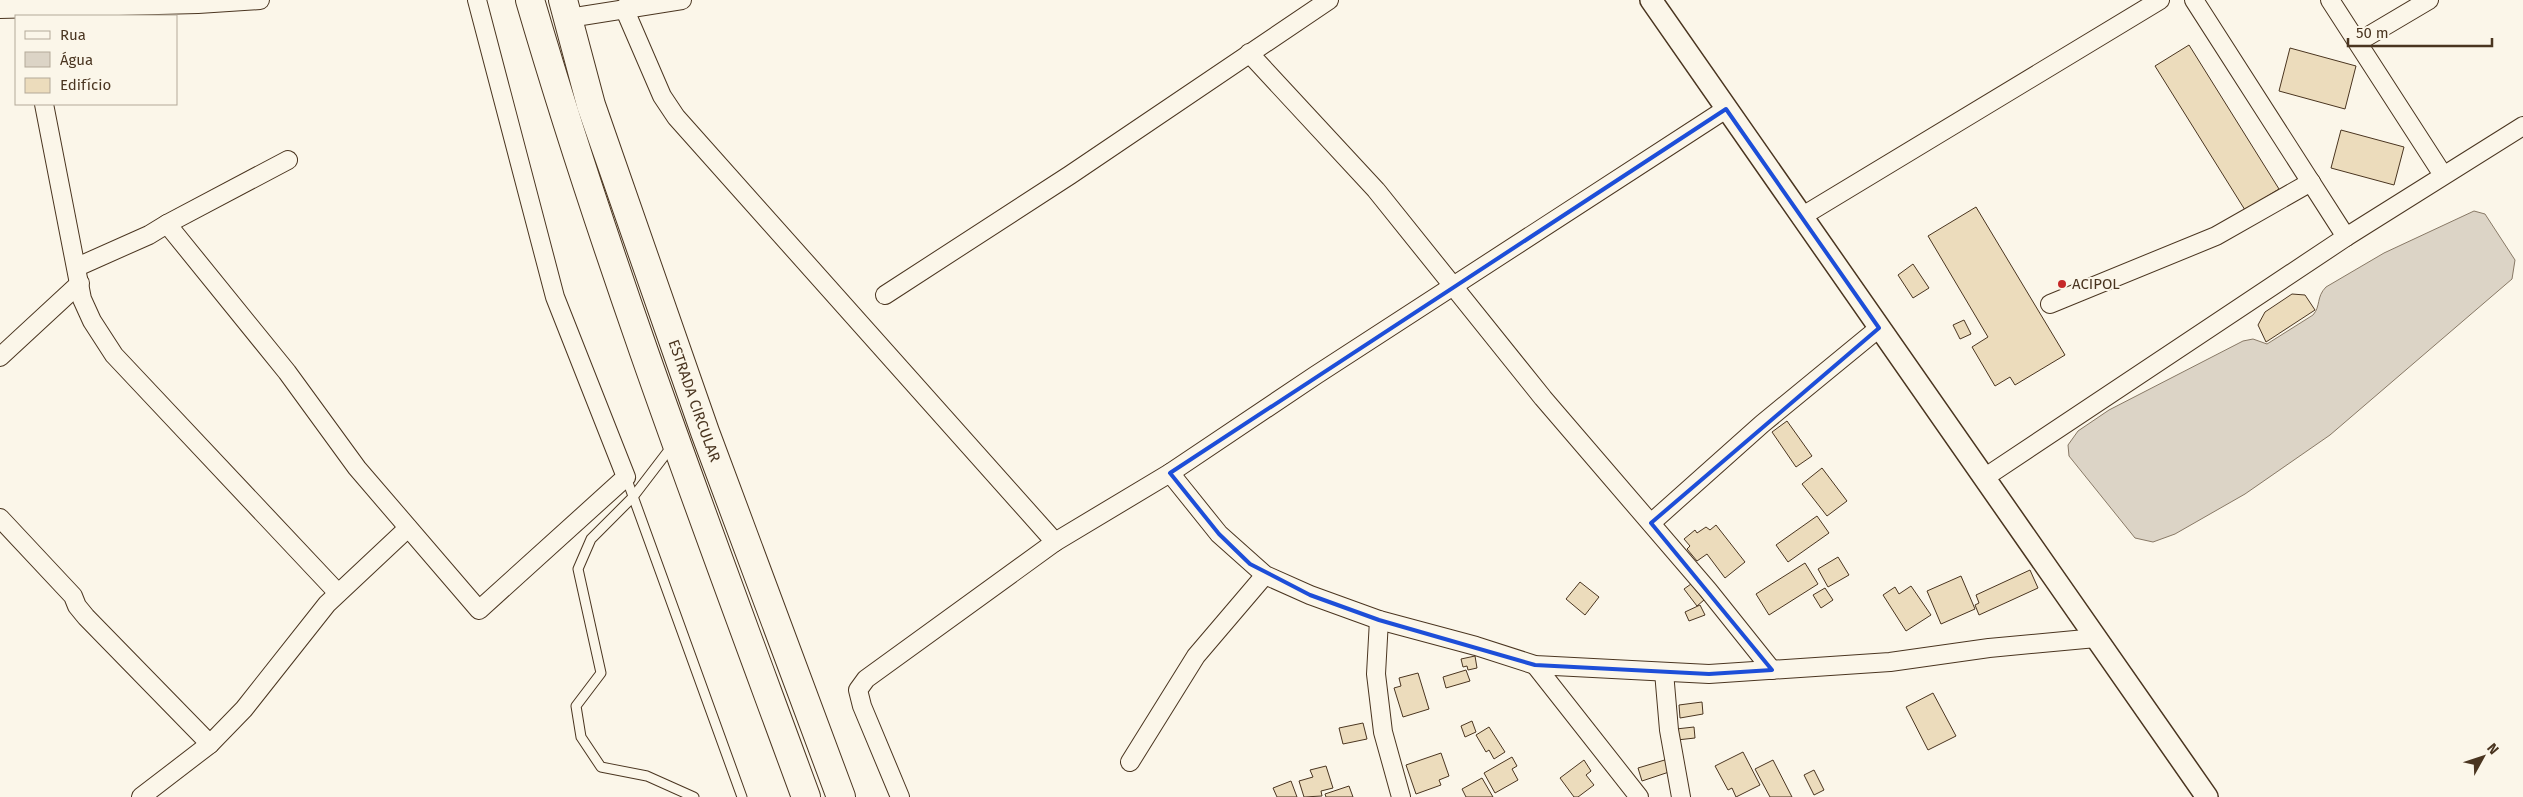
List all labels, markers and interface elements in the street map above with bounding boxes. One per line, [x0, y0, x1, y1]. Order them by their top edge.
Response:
legend [15, 15, 178, 105]
scale bar [2348, 15, 2492, 47]
text: 50 m [2356, 24, 2389, 42]
text: Rua [60, 26, 86, 44]
text: Água [60, 51, 93, 69]
text: Edifício [60, 76, 111, 94]
place label: ACIPOL [2072, 275, 2120, 293]
marker: ACIPOL [2056, 278, 2068, 290]
street label: ESTRADA CIRCULAR [664, 337, 724, 464]
north arrow [2458, 732, 2508, 782]
text: N [2483, 740, 2502, 758]

